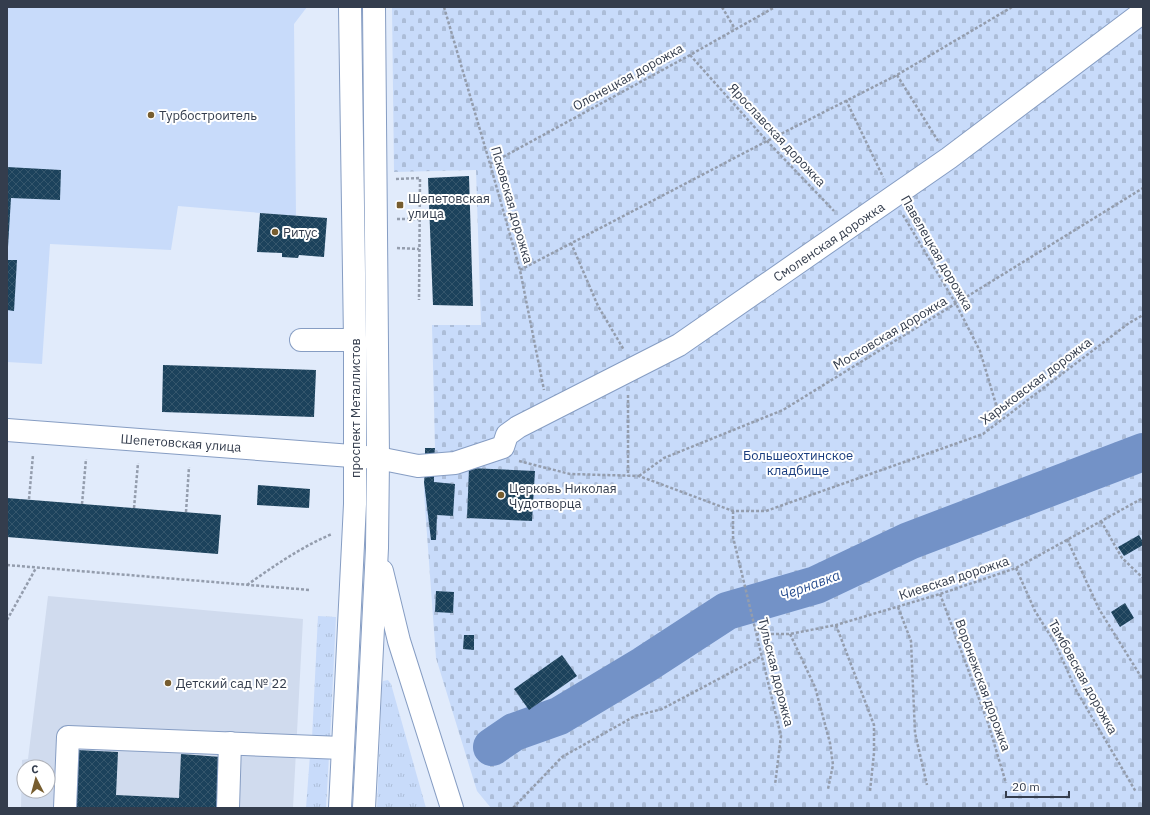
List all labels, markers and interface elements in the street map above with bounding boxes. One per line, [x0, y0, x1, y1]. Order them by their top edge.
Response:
street label: Олонецкая дорожка [570, 40, 686, 114]
street label: Ярославская дорожка [725, 80, 829, 190]
place label: Турбостроитель [159, 107, 257, 124]
marker: Турбостроитель [146, 110, 156, 120]
street label: Псковская дорожка [487, 144, 537, 266]
place label: Шепетовская улица [408, 190, 490, 222]
street label: Павелецкая дорожка [897, 192, 977, 314]
street label: Смоленская дорожка [770, 198, 888, 286]
marker: Шепетовская улица [395, 200, 405, 210]
place label: Ритус [283, 224, 318, 241]
marker: Ритус [270, 227, 280, 237]
street label: Московская дорожка [830, 292, 950, 374]
street label: Харьковская дорожка [977, 334, 1095, 428]
street label: проспект Металлистов [347, 338, 364, 478]
street label: Шепетовская улица [120, 430, 242, 456]
park label: Большеохтинское кладбище [743, 447, 853, 479]
place label: Церковь Николая Чудотворца [509, 480, 617, 512]
marker: Церковь Николая Чудотворца [496, 490, 506, 500]
street label: Киевская дорожка [897, 552, 1011, 604]
water label: Чернавка [777, 566, 843, 604]
street label: Тульская дорожка [754, 616, 798, 728]
street label: Воронежская дорожка [951, 617, 1015, 753]
street label: Тамбовская дорожка [1044, 617, 1122, 737]
place label: Детский сад № 22 [176, 675, 287, 692]
marker: Детский сад № 22 [163, 678, 173, 688]
north arrow [16, 759, 56, 799]
text: С [31, 762, 39, 776]
scale bar [1006, 773, 1069, 799]
text: 20 m [1012, 779, 1040, 794]

